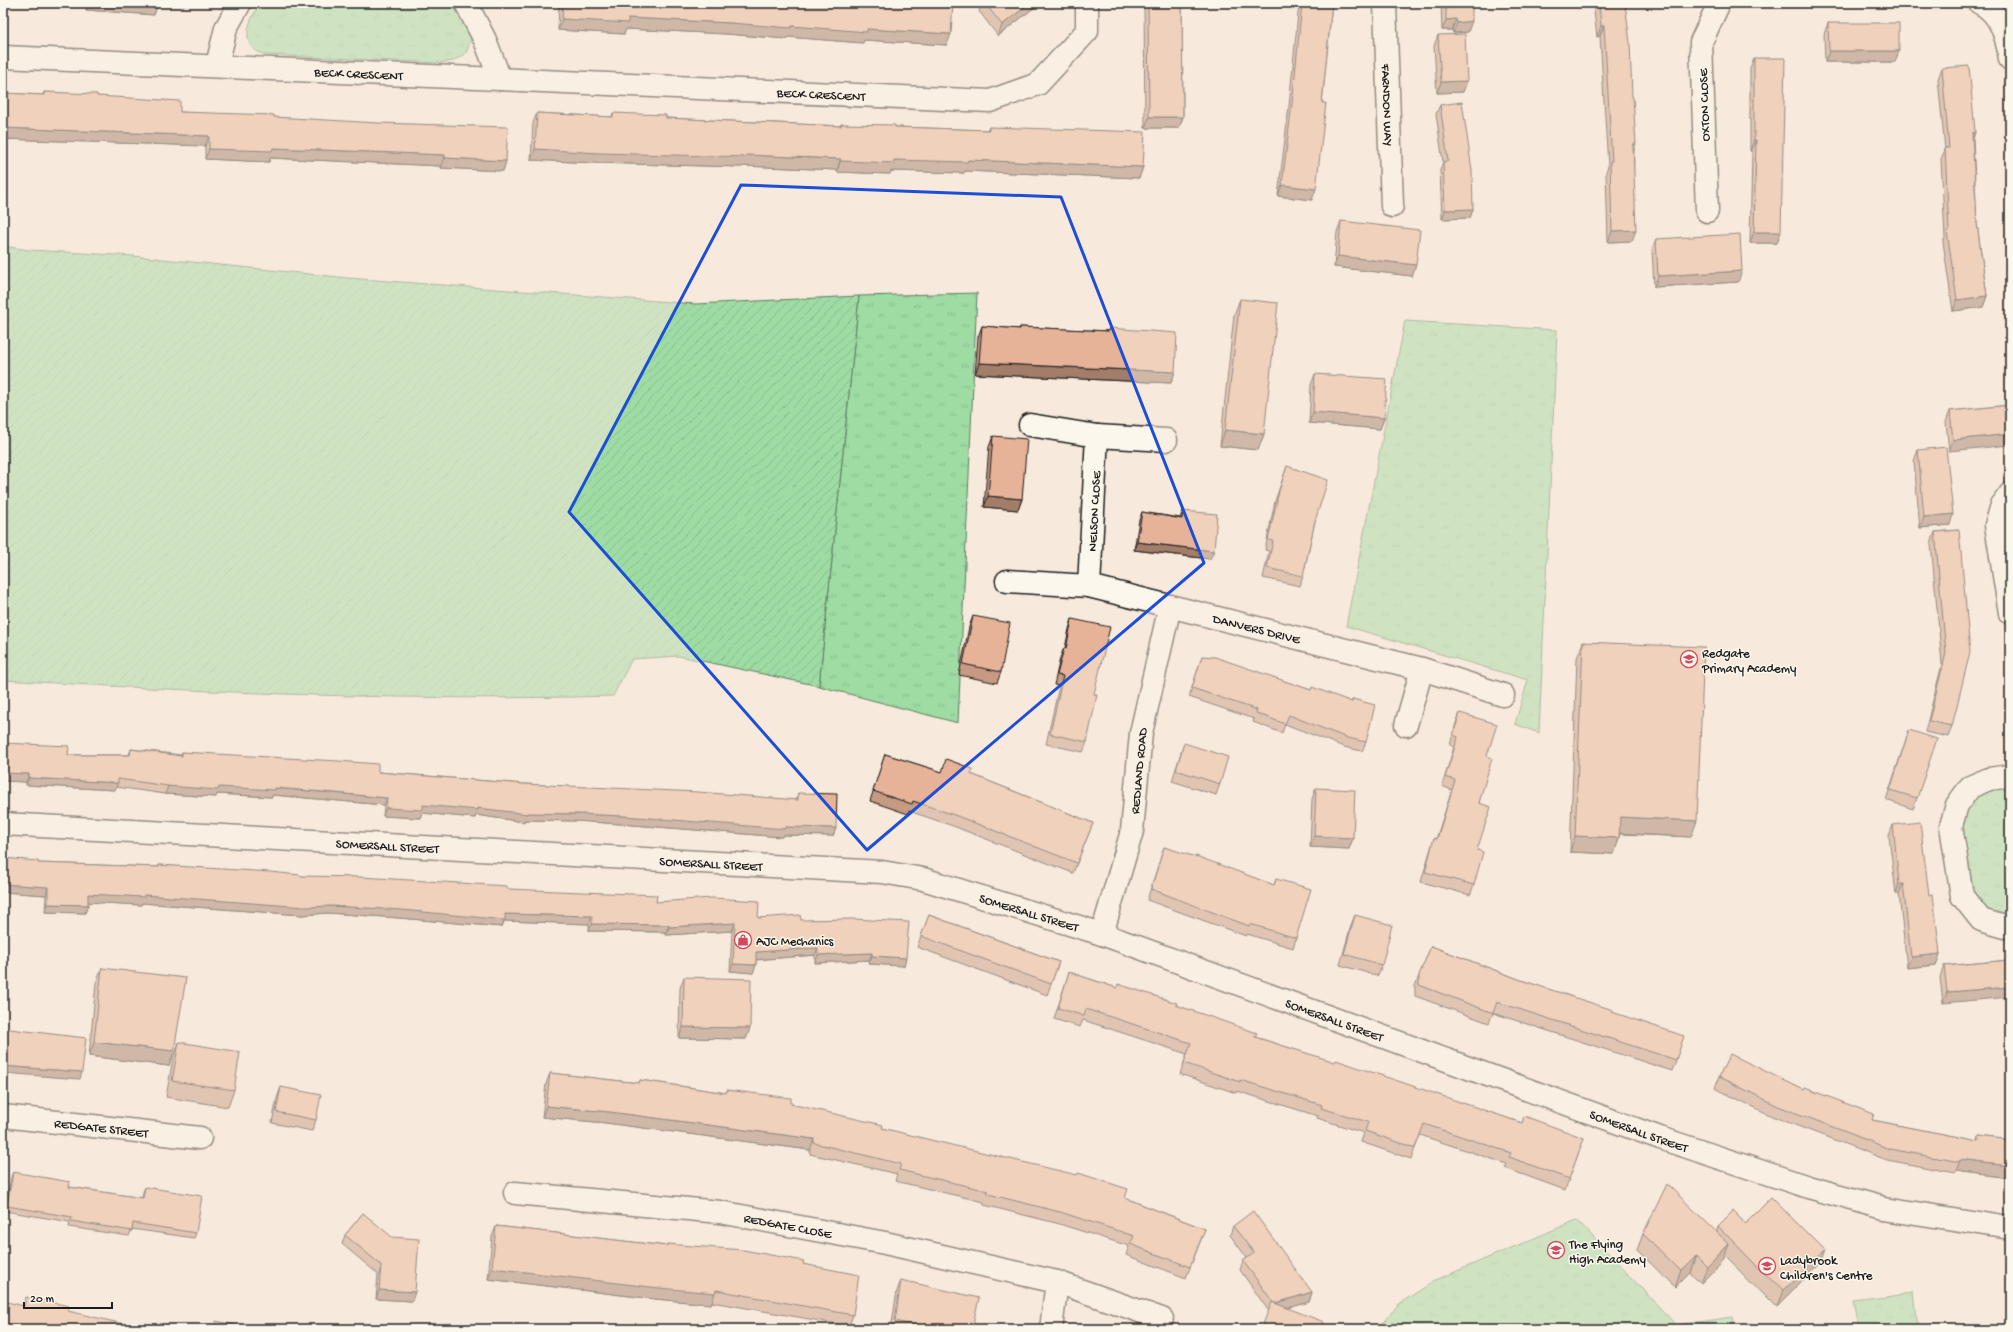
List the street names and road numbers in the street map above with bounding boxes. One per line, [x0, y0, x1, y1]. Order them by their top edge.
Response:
street label: FARNDON WAY [1377, 63, 1395, 146]
street label: BECK CRESCENT [313, 66, 404, 85]
street label: OXTON CLOSE [1697, 67, 1714, 142]
street label: BECK CRESCENT [775, 86, 867, 105]
street label: NELSON CLOSE [1086, 470, 1105, 552]
street label: DANVERS DRIVE [1210, 612, 1302, 649]
street label: REDLAND ROAD [1129, 726, 1152, 815]
street label: SOMERSALL STREET [335, 837, 440, 858]
street label: SOMERSALL STREET [659, 855, 764, 876]
street label: SOMERSALL STREET [977, 892, 1081, 937]
street label: SOMERSALL STREET [1283, 997, 1386, 1047]
street label: SOMERSALL STREET [1587, 1108, 1690, 1157]
street label: REDGATE STREET [53, 1117, 150, 1142]
street label: REDGATE CLOSE [742, 1212, 834, 1243]

